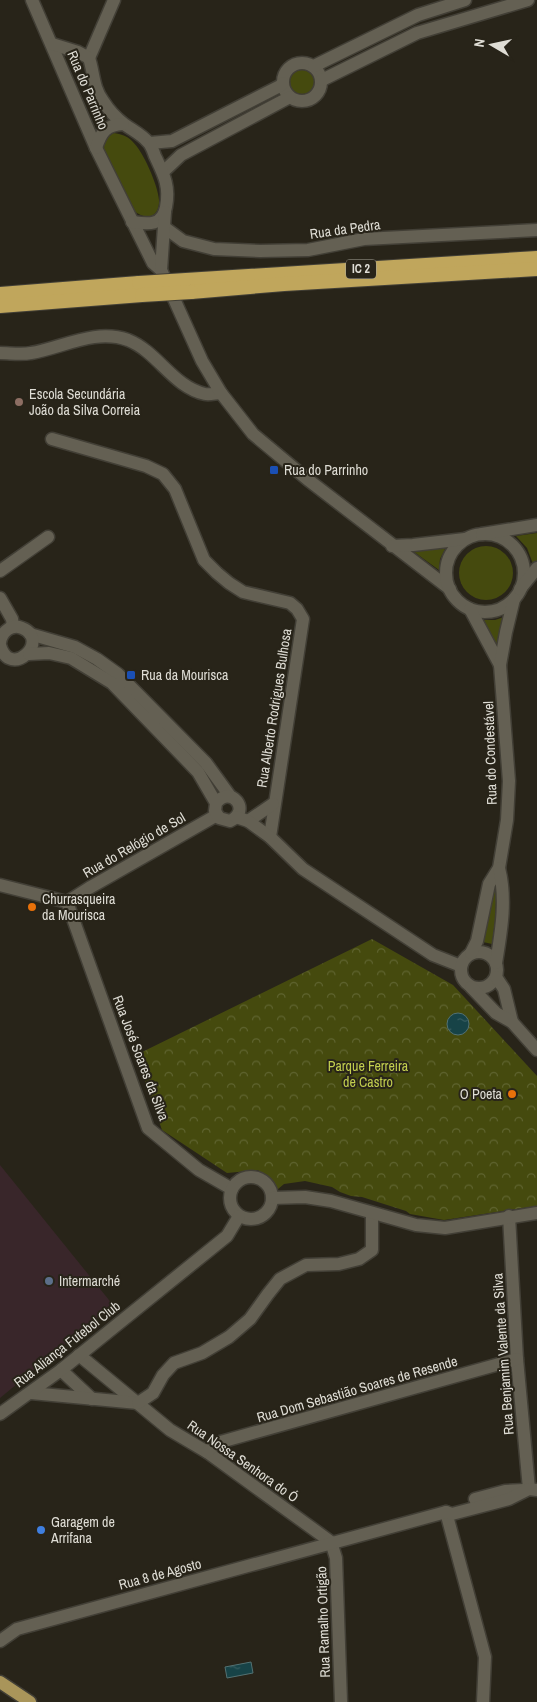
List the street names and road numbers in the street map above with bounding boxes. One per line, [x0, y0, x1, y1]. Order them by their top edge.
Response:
street label: Rua do Parrinho [63, 48, 113, 132]
street label: Rua da Pedra [309, 215, 382, 243]
road number: IC 2 [346, 260, 376, 278]
street label: Rua Alberto Rodrigues Bulhosa [253, 627, 296, 789]
street label: Rua do Condestável [479, 701, 501, 805]
street label: Rua do Relógio de Sol [79, 808, 189, 882]
street label: Rua José Soares da Silva [109, 993, 173, 1124]
street label: Rua Benjamim Valente da Silva [488, 1272, 518, 1435]
street label: Rua Aliança Futebol Club [10, 1297, 124, 1391]
street label: Rua Dom Sebastião Soares de Resende [255, 1352, 459, 1426]
street label: Rua Nossa Senhora do Ó [184, 1416, 302, 1506]
street label: Rua 8 de Agosto [117, 1554, 203, 1594]
street label: Rua Ramalho Ortigão [312, 1566, 334, 1678]

